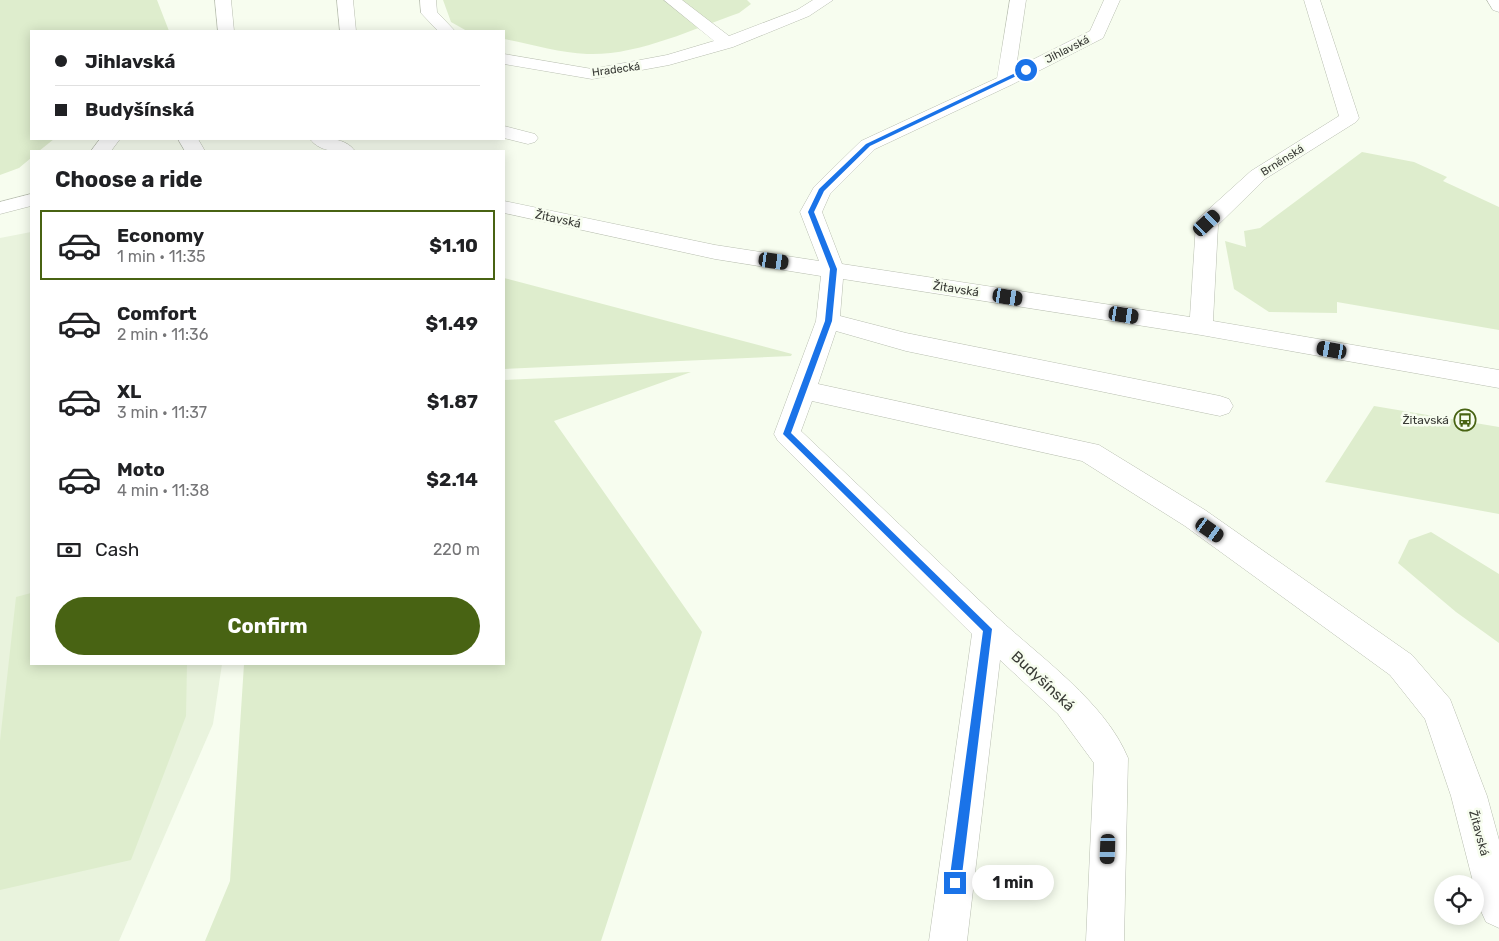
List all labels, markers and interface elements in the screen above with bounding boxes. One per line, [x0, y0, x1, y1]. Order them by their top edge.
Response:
street label: Jihlavská [1043, 33, 1092, 66]
text: Jihlavská [85, 50, 176, 73]
route start [1015, 59, 1037, 81]
street label: Hradecká [591, 60, 641, 79]
text: Budyšínská [85, 98, 194, 121]
street label: Brněnská [1258, 142, 1306, 179]
text: Choose a ride [55, 166, 202, 193]
street label: Žitavská [534, 207, 582, 231]
car [1190, 207, 1223, 239]
icon: car [57, 223, 102, 268]
text: Economy [117, 224, 204, 247]
text: $1.10 [429, 234, 478, 257]
text: 1 min · 11:35 [117, 247, 206, 266]
car [758, 251, 789, 271]
street label: Žitavská [932, 278, 980, 300]
car [992, 287, 1023, 307]
icon: car [57, 301, 102, 346]
text: Comfort [117, 302, 197, 325]
car [1108, 305, 1139, 325]
text: $1.49 [426, 312, 478, 335]
text: 2 min · 11:36 [117, 325, 208, 344]
car [1315, 340, 1348, 360]
icon: car [57, 379, 102, 424]
text: XL [117, 380, 141, 403]
text: $1.87 [427, 390, 478, 413]
text: 3 min · 11:37 [117, 403, 207, 422]
bus stop icon: Žitavská [1453, 408, 1477, 432]
place label: Žitavská [1402, 413, 1449, 427]
icon: car [57, 457, 102, 502]
text: Moto [117, 458, 165, 481]
text: $2.14 [426, 468, 478, 491]
text: 4 min · 11:38 [117, 481, 209, 500]
car [1193, 515, 1226, 545]
icon: cash [55, 536, 83, 564]
text: Cash [95, 538, 139, 561]
text: 220 m [433, 540, 480, 559]
button: Confirm [55, 597, 480, 655]
street label: Budyšínská [1008, 647, 1078, 715]
street label: Žitavská [1466, 809, 1492, 857]
car [1099, 834, 1116, 864]
callout: 1 min [972, 866, 1055, 900]
route end [944, 872, 966, 894]
text: 1 min [993, 873, 1033, 892]
map controls [1434, 875, 1484, 925]
button: locate [1434, 875, 1484, 925]

